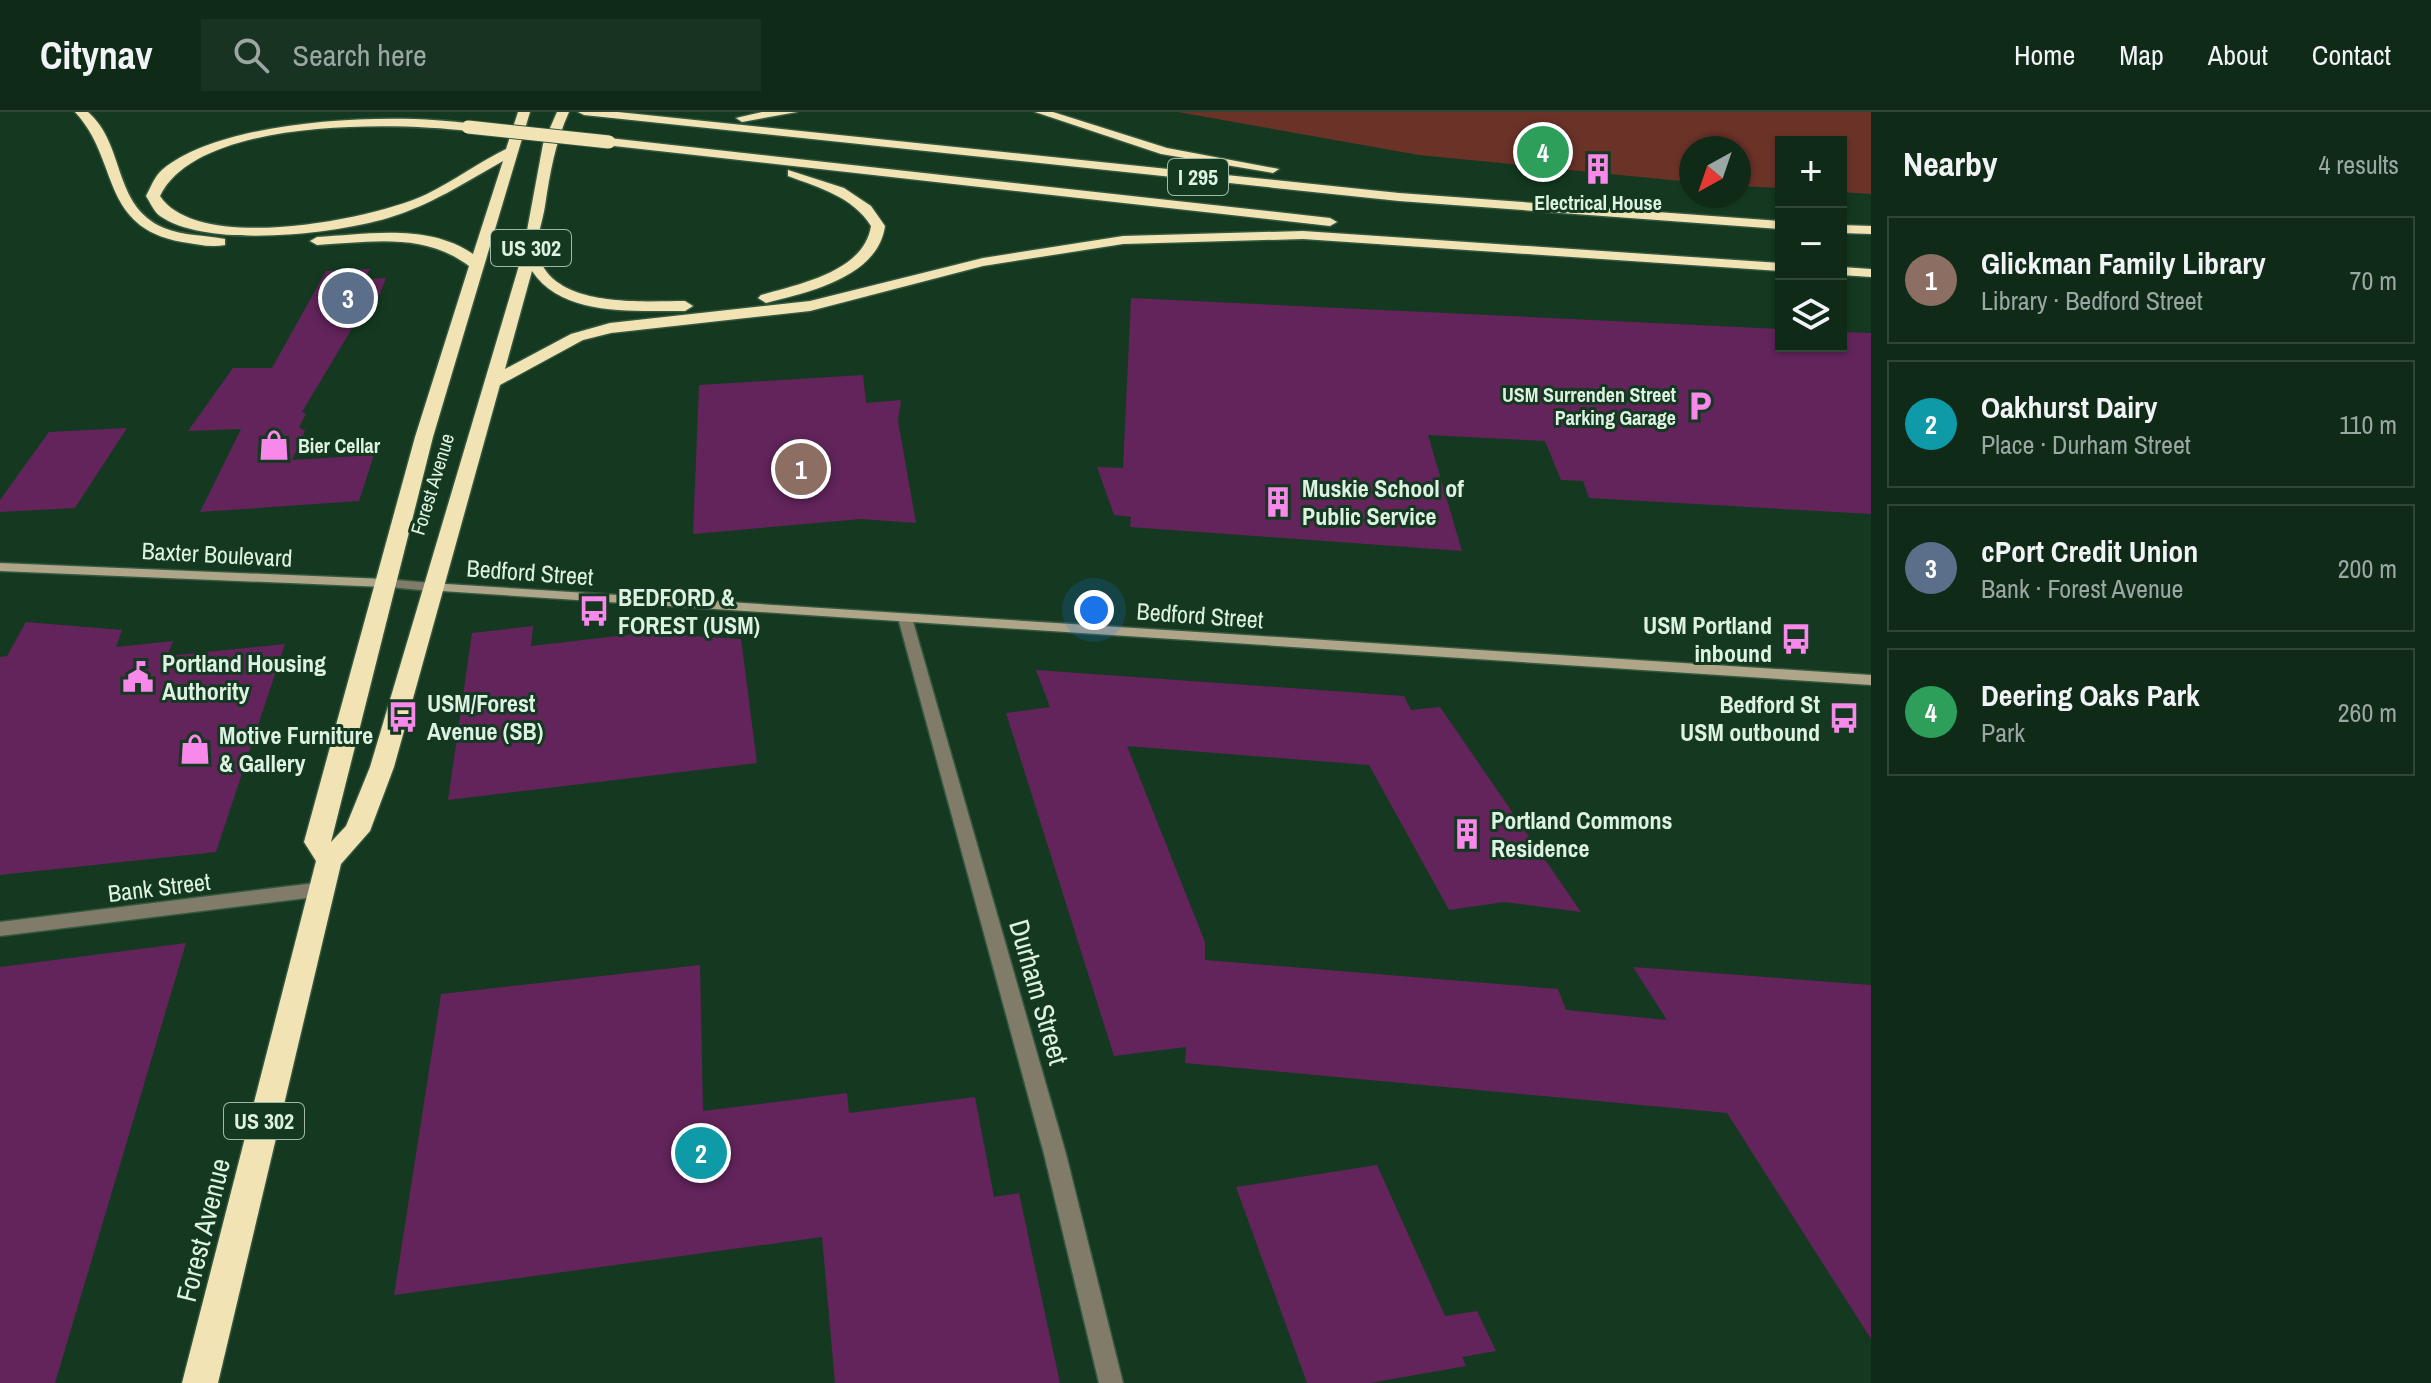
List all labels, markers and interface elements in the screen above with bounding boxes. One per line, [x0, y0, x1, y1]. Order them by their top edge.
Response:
search box [201, 19, 761, 91]
text: Citynav [40, 30, 153, 81]
icon: search [229, 33, 273, 77]
text: Search here [293, 35, 427, 75]
text: Home [2014, 36, 2075, 74]
text: Map [2119, 36, 2164, 74]
text: About [2208, 36, 2268, 74]
text: Contact [2312, 36, 2391, 74]
pin: 4 [1517, 122, 1569, 182]
north arrow [1679, 136, 1751, 208]
map controls [1775, 136, 1847, 352]
button: + [1775, 136, 1847, 208]
text: Nearby [1903, 141, 1998, 187]
text: 4 results [2318, 147, 2399, 182]
building icon: Electrical House [1581, 152, 1615, 186]
road number: I 295 [1168, 159, 1228, 195]
place label: Electrical House [1534, 189, 1662, 216]
button: − [1775, 208, 1847, 280]
road number: US 302 [491, 230, 571, 266]
text: Glickman Family Library [1981, 243, 2266, 283]
text: 1 [1925, 263, 1937, 298]
text: 70 m [2350, 263, 2397, 298]
pin: 3 [322, 268, 374, 328]
button: layers [1775, 280, 1847, 352]
text: Library · Bedford Street [1981, 283, 2203, 318]
place label: USM Surrenden Street Parking Garage [1502, 381, 1677, 431]
text: Oakhurst Dairy [1981, 387, 2157, 427]
parking icon: USM Surrenden Street Parking Garage [1683, 389, 1717, 423]
text: 2 [1925, 407, 1937, 442]
text: 110 m [2339, 407, 2397, 442]
text: Place · Durham Street [1981, 427, 2191, 462]
shop icon: Bier Cellar [257, 428, 291, 462]
street label: Forest Avenue [404, 430, 460, 538]
place label: Bier Cellar [298, 432, 381, 459]
pin: 1 [775, 439, 827, 499]
place label: Muskie School of Public Service [1302, 472, 1464, 532]
building icon: Muskie School of Public Service [1261, 485, 1295, 519]
text: cPort Credit Union [1981, 531, 2198, 571]
street label: Baxter Boulevard [141, 534, 293, 574]
text: 3 [1925, 551, 1937, 586]
text: 200 m [2338, 551, 2397, 586]
street label: Bedford Street [466, 552, 595, 592]
text: Bank · Forest Avenue [1981, 571, 2183, 606]
place label: BEDFORD & FOREST (USM) [618, 581, 760, 641]
your location [1074, 590, 1114, 630]
bus stop icon: BEDFORD & FOREST (USM) [577, 594, 611, 628]
street label: Bedford Street [1136, 595, 1265, 635]
place label: USM Portland inbound [1643, 609, 1772, 669]
bus stop icon: USM Portland inbound [1779, 622, 1813, 656]
place label: Portland Housing Authority [162, 647, 326, 707]
public building icon: Portland Housing Authority [121, 660, 155, 694]
text: Deering Oaks Park [1981, 675, 2200, 715]
place label: USM/Forest Avenue (SB) [427, 687, 543, 747]
place label: Bedford St USM outbound [1680, 688, 1820, 748]
text: 4 [1925, 695, 1937, 730]
text: 260 m [2338, 695, 2397, 730]
bus stop icon: USM/Forest Avenue (SB) [386, 700, 420, 734]
bus stop icon: Bedford St USM outbound [1827, 701, 1861, 735]
text: Park [1981, 715, 2025, 750]
place label: Motive Furniture & Gallery [219, 719, 373, 779]
shop icon: Motive Furniture & Gallery [178, 732, 212, 766]
place label: Portland Commons Residence [1491, 804, 1673, 864]
building icon: Portland Commons Residence [1450, 817, 1484, 851]
street label: Bank Street [106, 865, 213, 909]
street label: Durham Street [1000, 915, 1078, 1069]
road number: US 302 [224, 1103, 304, 1139]
pin: 2 [675, 1123, 727, 1183]
street label: Forest Avenue [167, 1154, 239, 1306]

